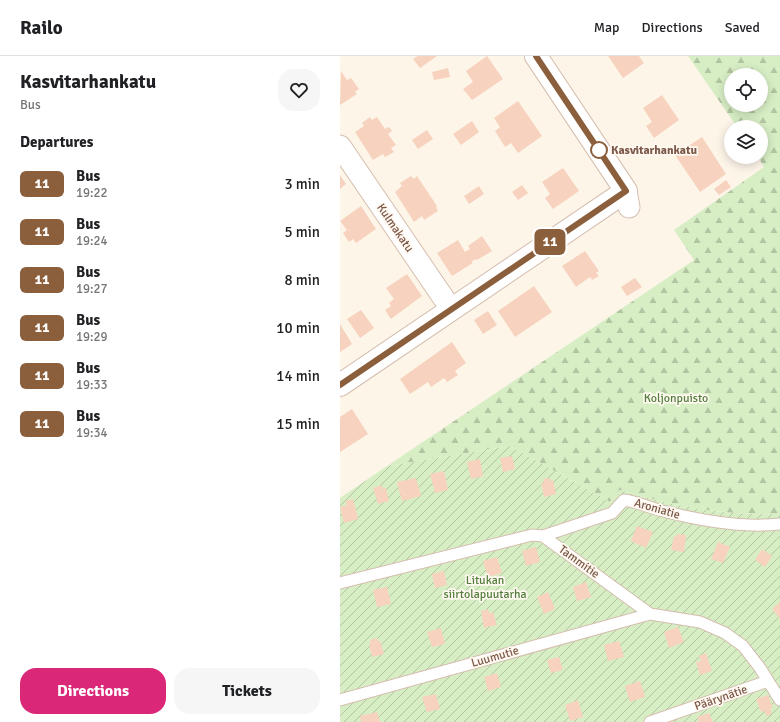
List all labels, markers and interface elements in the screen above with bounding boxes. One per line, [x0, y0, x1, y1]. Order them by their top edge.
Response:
text: Railo [20, 16, 63, 40]
text: Map [594, 19, 620, 36]
text: Directions [642, 19, 703, 36]
text: Saved [725, 19, 760, 36]
map controls [724, 68, 768, 164]
button: locate [724, 68, 768, 112]
button: heart [278, 69, 320, 111]
text: Kasvitarhankatu [20, 70, 156, 94]
text: Bus [20, 97, 41, 113]
button: layers [724, 120, 768, 164]
text: Departures [20, 133, 93, 151]
marker: Kasvitarhankatu [590, 141, 608, 159]
place label: Kasvitarhankatu [611, 143, 697, 158]
text: Bus [76, 167, 100, 185]
text: 11 [34, 175, 50, 192]
text: 3 min [284, 175, 320, 193]
text: 19:22 [76, 185, 108, 201]
street label: Kulmakatu [373, 201, 417, 255]
text: Bus [76, 215, 100, 233]
text: 11 [34, 223, 50, 240]
text: 5 min [284, 223, 320, 241]
line badge: 11 [532, 229, 568, 255]
text: 19:24 [76, 233, 108, 249]
text: 11 [542, 233, 558, 250]
text: Bus [76, 263, 100, 281]
text: 11 [34, 271, 50, 288]
text: 8 min [284, 271, 320, 289]
text: 19:27 [76, 281, 108, 297]
text: Bus [76, 311, 100, 329]
text: 11 [34, 319, 50, 336]
text: 10 min [276, 319, 320, 337]
text: 19:29 [76, 329, 108, 345]
text: Bus [76, 359, 100, 377]
text: 11 [34, 367, 50, 384]
text: 14 min [276, 367, 320, 385]
text: 19:33 [76, 377, 108, 393]
park label: Koljonpuisto [644, 391, 708, 406]
text: Bus [76, 407, 100, 425]
text: 11 [34, 415, 50, 432]
text: 15 min [276, 415, 320, 433]
text: 19:34 [76, 425, 108, 441]
street label: Aroniatie [632, 495, 682, 523]
street label: Tammitie [556, 542, 602, 582]
park label: Litukan siirtolapuutarha [443, 573, 527, 602]
street label: Luumutie [469, 643, 521, 671]
button: Directions [20, 668, 166, 714]
button: Tickets [174, 668, 320, 714]
street label: Päärynätie [693, 682, 749, 714]

